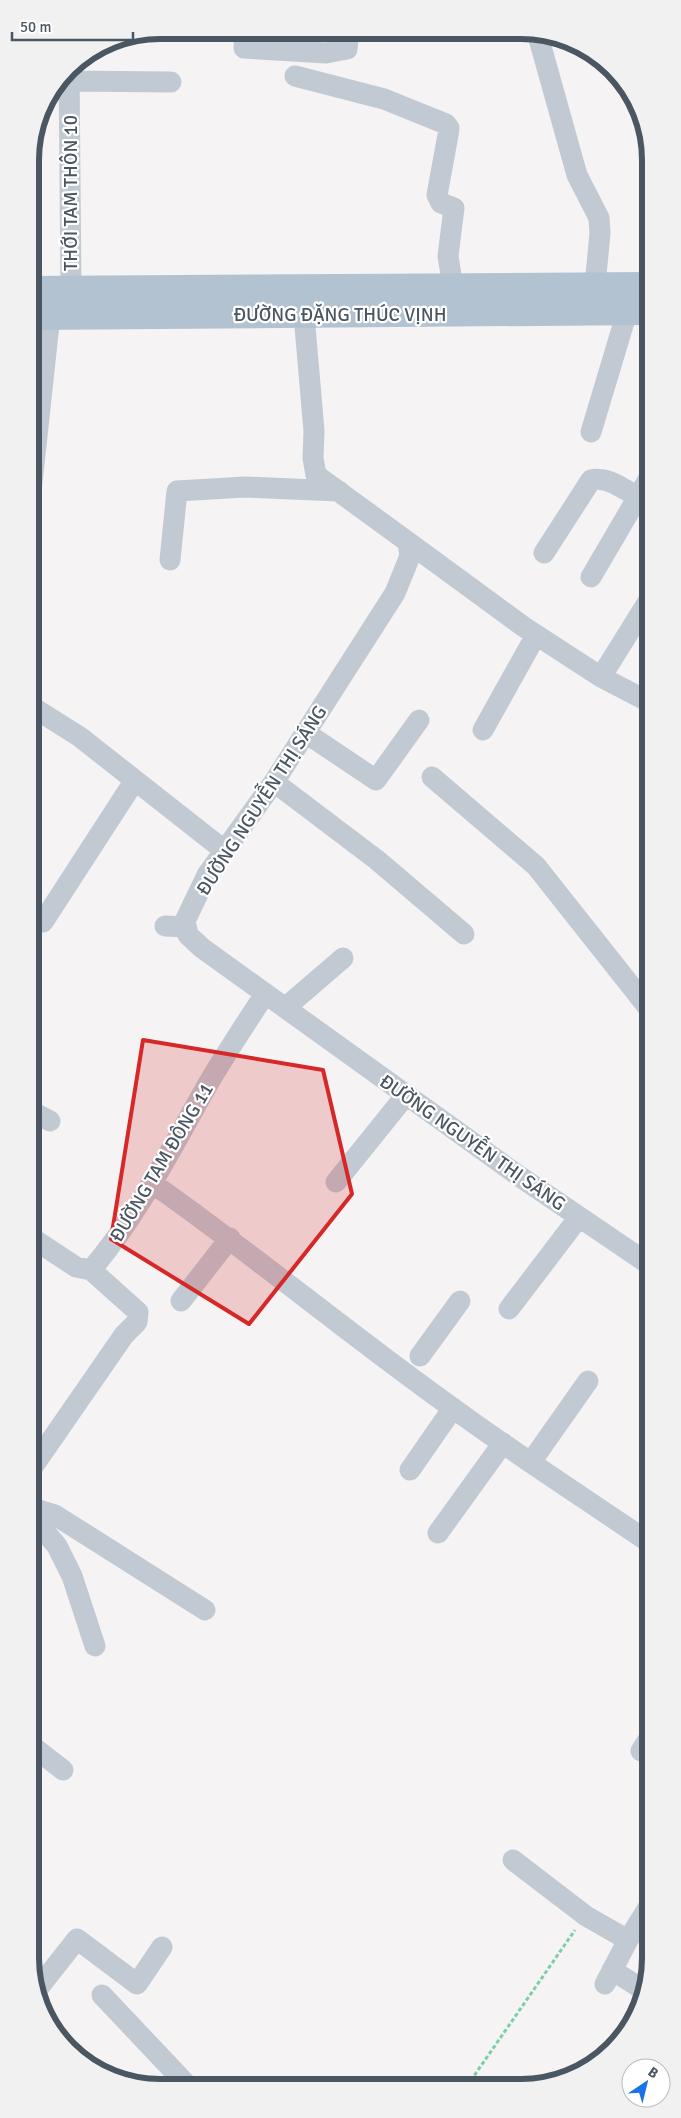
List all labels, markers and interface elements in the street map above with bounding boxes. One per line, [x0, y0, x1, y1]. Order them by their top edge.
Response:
scale bar [12, 10, 134, 42]
text: 50 m [20, 18, 51, 36]
street label: THỚI TAM THÔN 10 [59, 115, 83, 271]
street label: ĐƯỜNG ĐẶNG THÚC VỊNH [234, 303, 446, 327]
street label: ĐƯỜNG NGUYỄN THỊ SÁNG [189, 699, 332, 900]
street label: ĐƯỜNG NGUYỄN THỊ SÁNG [375, 1067, 572, 1216]
street label: ĐƯỜNG TAM ĐÔNG 11 [105, 1079, 219, 1246]
north arrow [621, 2058, 671, 2108]
text: B [645, 2063, 662, 2082]

